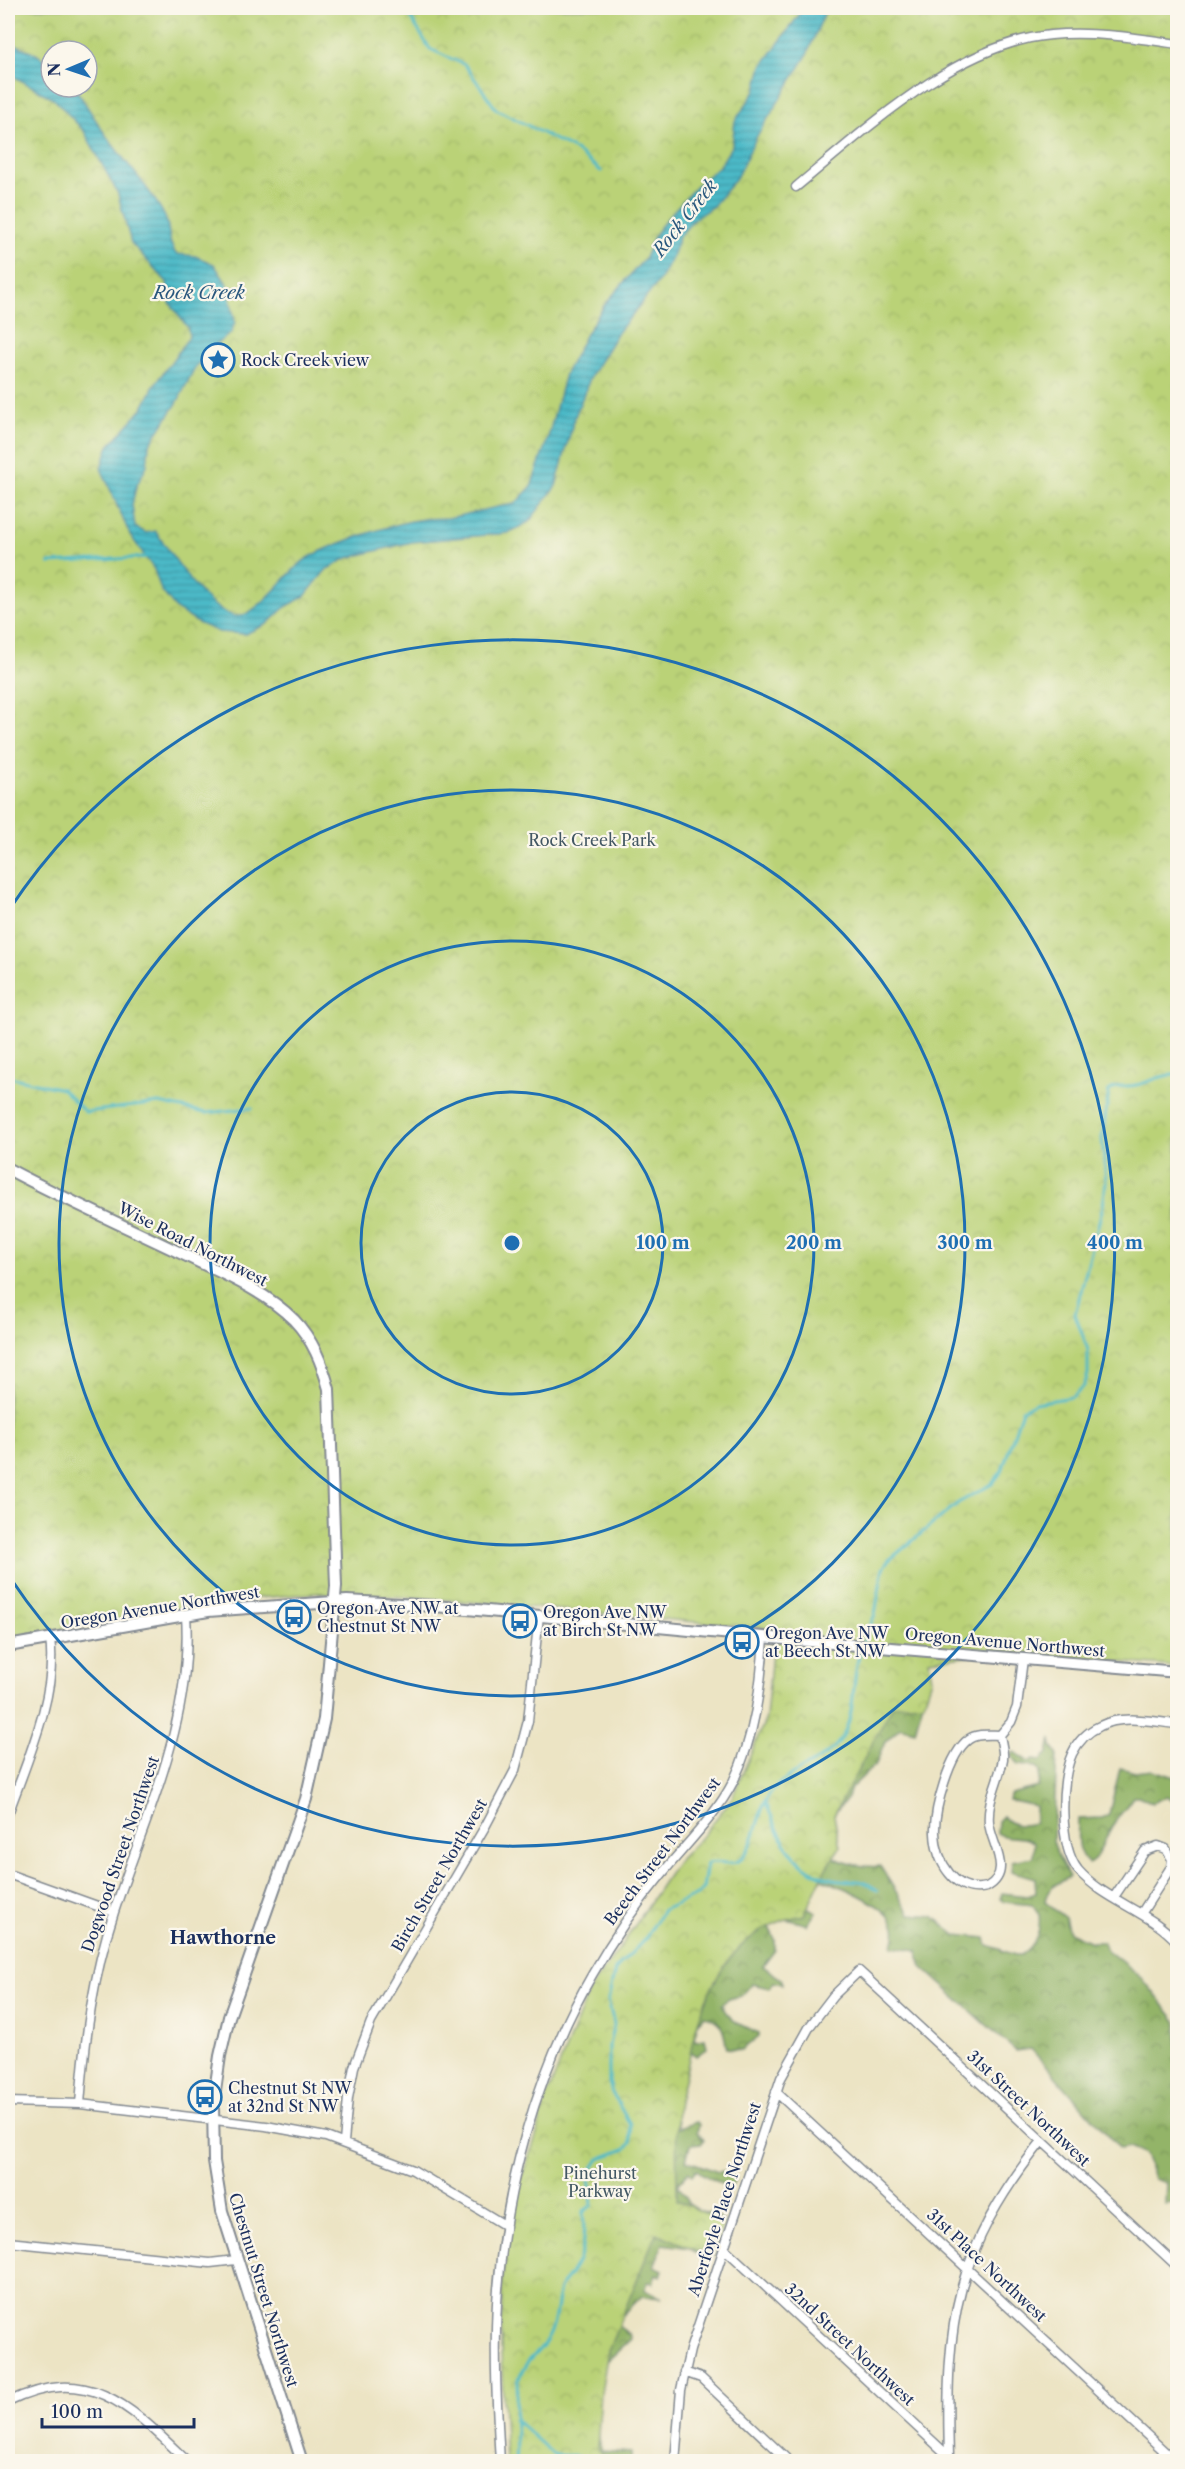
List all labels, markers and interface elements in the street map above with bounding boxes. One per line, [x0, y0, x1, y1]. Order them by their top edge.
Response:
north arrow [39, 39, 99, 99]
text: N [44, 62, 64, 77]
water label: Rock Creek [647, 175, 722, 263]
water label: Rock Creek [151, 282, 246, 304]
place icon: Rock Creek view [200, 342, 236, 378]
place label: Rock Creek view [241, 350, 370, 370]
park label: Rock Creek Park [528, 830, 657, 850]
street label: Wise Road Northwest [114, 1197, 271, 1291]
text: 100 m [636, 1232, 690, 1254]
text: 200 m [786, 1232, 842, 1254]
text: 300 m [937, 1232, 993, 1254]
text: 400 m [1087, 1232, 1143, 1254]
centre of rings [502, 1233, 522, 1253]
street label: Oregon Avenue Northwest [59, 1581, 261, 1633]
place label: Oregon Ave NW at Chestnut St NW [317, 1598, 459, 1636]
bus stop icon: Oregon Ave NW at Chestnut St NW [276, 1599, 312, 1635]
place label: Oregon Ave NW at Birch St NW [543, 1602, 667, 1640]
bus stop icon: Oregon Ave NW at Birch St NW [502, 1603, 538, 1639]
place label: Oregon Ave NW at Beech St NW [765, 1623, 889, 1661]
street label: Oregon Avenue Northwest [904, 1623, 1106, 1661]
bus stop icon: Oregon Ave NW at Beech St NW [724, 1624, 760, 1660]
street label: Dogwood Street Northwest [77, 1753, 163, 1955]
street label: Beech Street Northwest [600, 1773, 724, 1929]
street label: Birch Street Northwest [387, 1794, 491, 1955]
district label: Hawthorne [170, 1927, 276, 1949]
street label: 31st Street Northwest [963, 2046, 1095, 2170]
place label: Chestnut St NW at 32nd St NW [228, 2078, 352, 2116]
bus stop icon: Chestnut St NW at 32nd St NW [187, 2079, 223, 2115]
street label: Aberfoyle Place Northwest [683, 2099, 765, 2300]
park label: Pinehurst Parkway [563, 2163, 637, 2201]
street label: Chestnut Street Northwest [225, 2190, 303, 2390]
street label: 31st Place Northwest [923, 2204, 1051, 2326]
street label: 32nd Street Northwest [781, 2279, 919, 2410]
scale bar [42, 2391, 194, 2429]
text: 100 m [51, 2401, 103, 2423]

